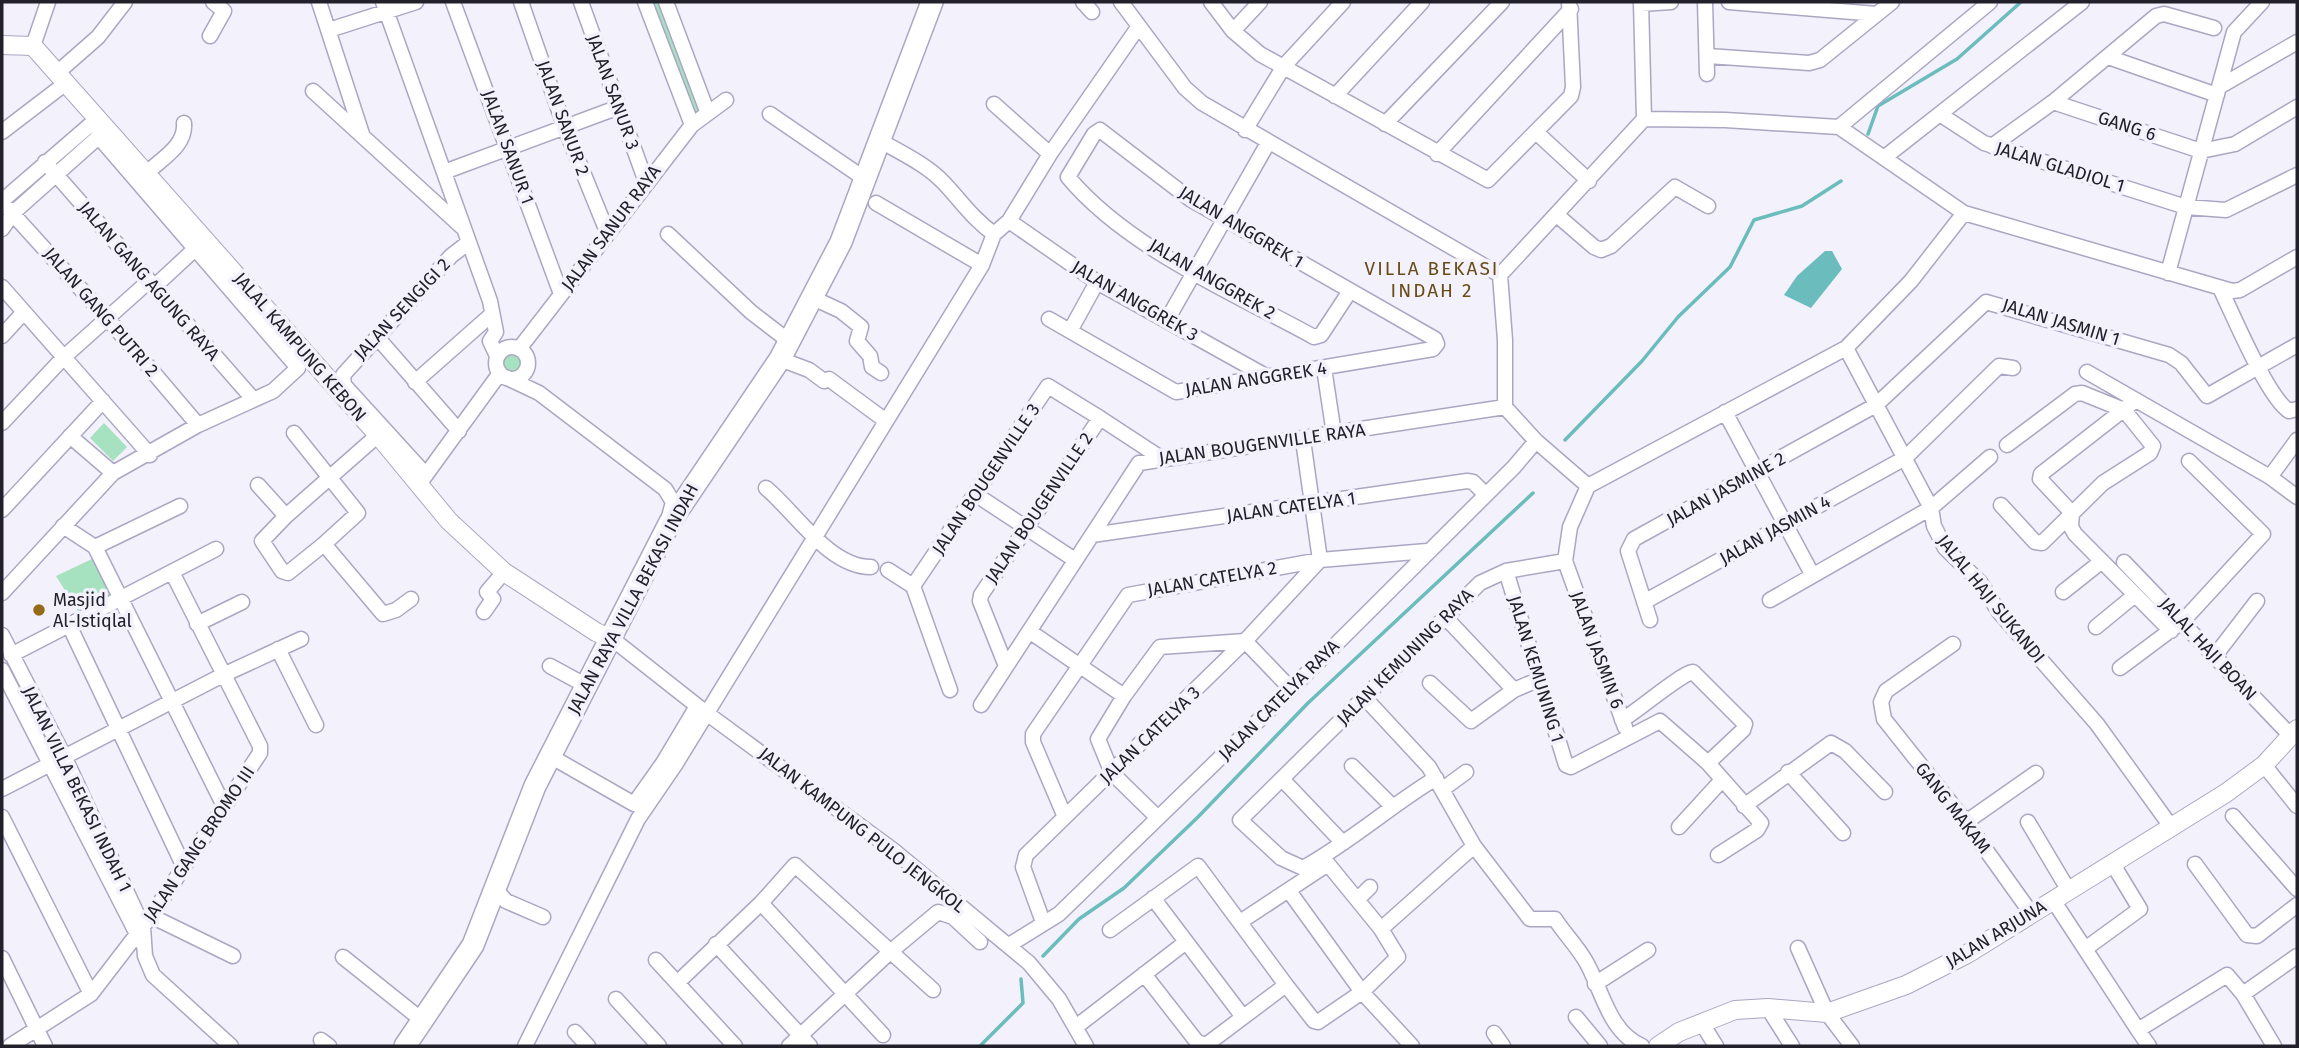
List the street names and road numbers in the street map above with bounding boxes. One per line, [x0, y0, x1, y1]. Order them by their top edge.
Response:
street label: JALAN SANUR 3 [582, 31, 644, 153]
street label: JALAN SANUR 2 [532, 57, 594, 179]
street label: JALAN SANUR 1 [477, 87, 539, 207]
street label: GANG 6 [2095, 106, 2159, 146]
street label: JALAN GLADIOL 1 [1993, 137, 2127, 197]
street label: JALAN SANUR RAYA [557, 160, 666, 295]
street label: JALAN ANGGREK 1 [1175, 181, 1307, 273]
street label: JALAN GANG AGUNG RAYA [74, 197, 225, 366]
street label: JALAN ANGGREK 2 [1145, 234, 1279, 324]
street label: JALAN GANG PUTRI 2 [39, 243, 163, 381]
street label: JALAN SENGIGI 2 [349, 254, 455, 364]
street label: JALAN ANGGREK 3 [1068, 256, 1202, 346]
street label: JALAL KAMPUNG KEBON [229, 268, 371, 426]
street label: JALAN JASMIN 1 [2000, 294, 2122, 350]
street label: JALAN ANGGREK 4 [1184, 357, 1329, 401]
street label: JALAN BOUGENVILLE 3 [927, 399, 1045, 559]
street label: JALAN BOUGENVILLE RAYA [1157, 419, 1367, 469]
street label: JALAN BOUGENVILLE 2 [980, 428, 1098, 588]
street label: JALAN JASMINE 2 [1663, 447, 1789, 531]
street label: JALAN RAYA VILLA BEKASI INDAH [563, 480, 703, 718]
street label: JALAN CATELYA 1 [1225, 487, 1357, 527]
street label: JALAN JASMIN 4 [1716, 490, 1835, 570]
street label: JALAL HAJI SUKANDI [1932, 530, 2050, 668]
street label: JALAN CATELYA 2 [1146, 557, 1278, 601]
street label: JALAN KEMUNING RAYA [1332, 584, 1478, 730]
street label: JALAN JASMIN 6 [1566, 588, 1628, 712]
street label: JALAN KEMUNING 1 [1503, 593, 1569, 745]
street label: JALAL HAJI BOAN [2155, 593, 2261, 705]
street label: JALAN CATELYA RAYA [1214, 635, 1344, 765]
street label: JALAN CATELYA 3 [1095, 682, 1205, 788]
street label: JALAN VILLA BEKASI INDAH 1 [18, 683, 136, 895]
street label: JALAN KAMPUNG PULO JENGKOL [754, 742, 970, 918]
street label: GANG MAKAM [1911, 758, 1995, 858]
street label: JALAN GANG BROMO III [139, 762, 259, 926]
street label: JALAN ARJUNA [1942, 895, 2051, 973]

